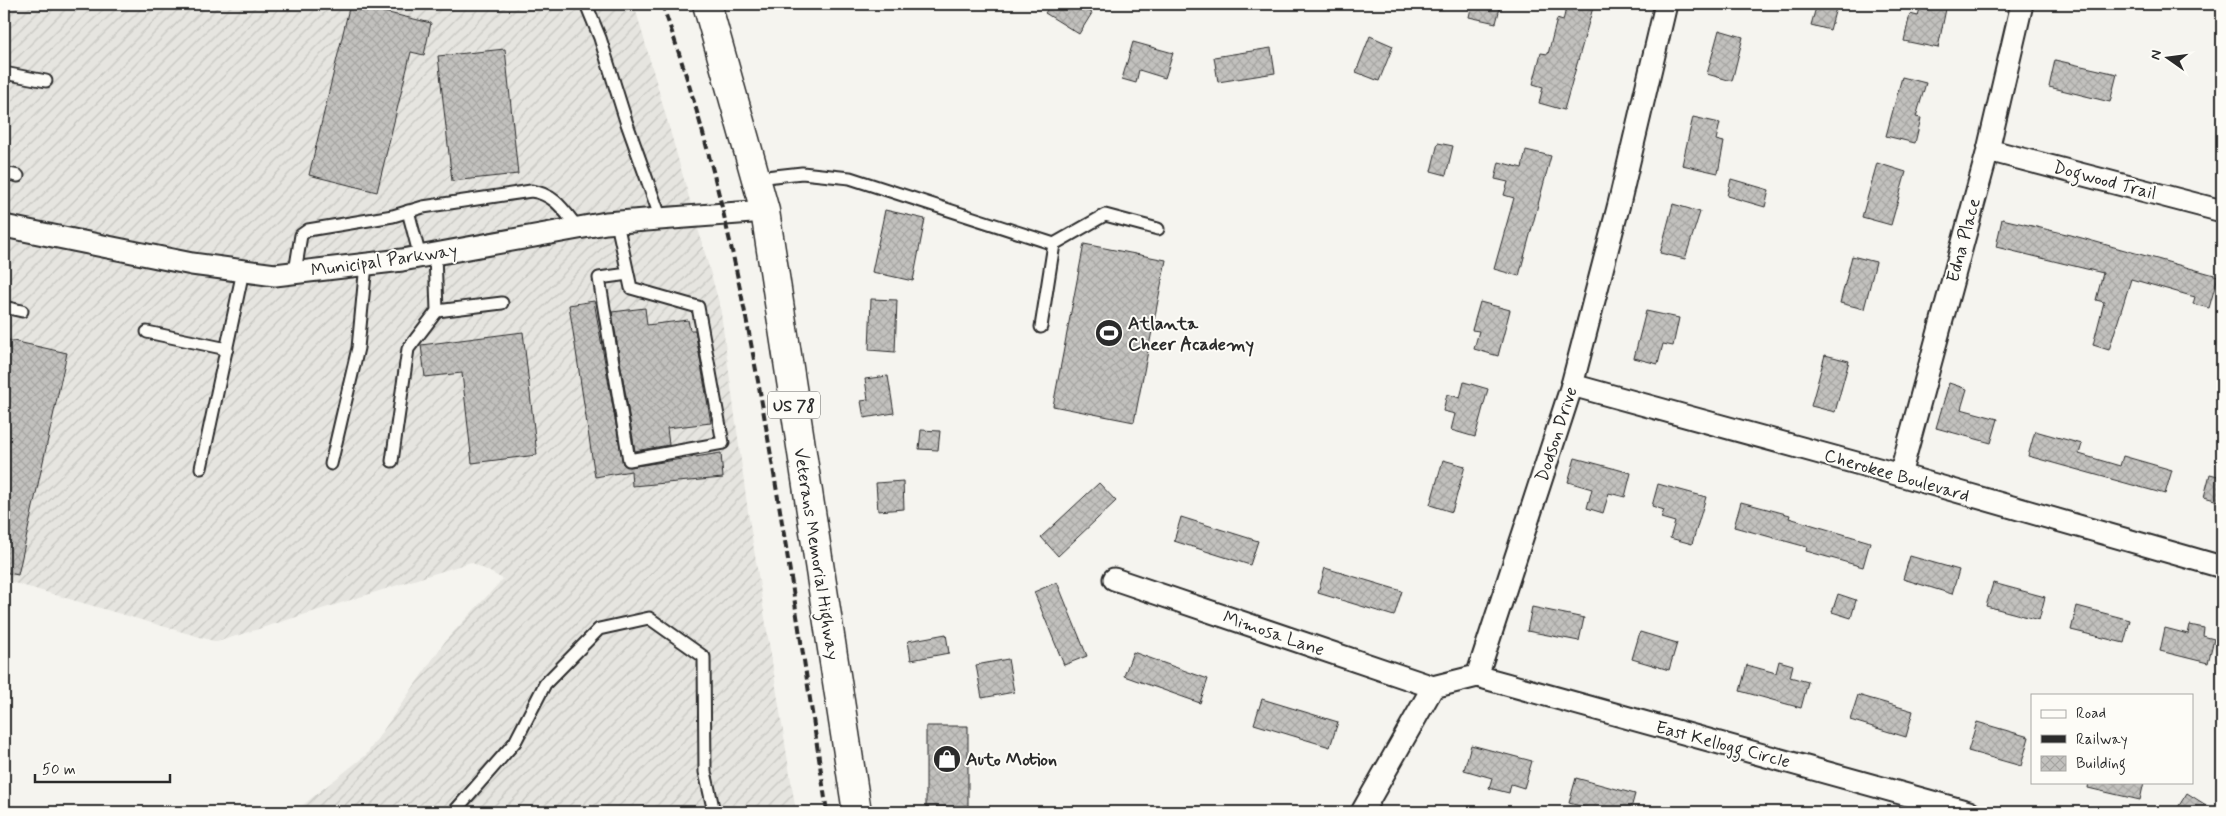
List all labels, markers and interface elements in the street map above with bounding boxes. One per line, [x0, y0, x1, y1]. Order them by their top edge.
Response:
north arrow [2144, 32, 2194, 82]
text: N [2146, 48, 2166, 62]
street label: Dogwood Trail [2050, 156, 2159, 208]
street label: Edna Place [1941, 195, 1987, 285]
street label: Municipal Parkway [309, 239, 459, 283]
place label: Atlanta Cheer Academy [1128, 312, 1254, 357]
sports icon: Atlanta Cheer Academy [1094, 318, 1124, 348]
street label: Dodson Drive [1530, 384, 1584, 485]
road number: US 78 [768, 392, 820, 418]
street label: Cherokee Boulevard [1821, 444, 1972, 508]
street label: Veterans Memorial Highway [785, 446, 845, 662]
street label: Mimosa Lane [1220, 605, 1328, 662]
legend [2031, 694, 2194, 784]
text: Road [2076, 704, 2106, 724]
street label: East Kellogg Circle [1652, 715, 1793, 776]
text: Railway [2076, 730, 2128, 750]
shop icon: Auto Motion [932, 744, 962, 774]
place label: Auto Motion [966, 748, 1057, 772]
scale bar [35, 751, 170, 783]
text: Building [2076, 754, 2126, 775]
text: 50 m [42, 760, 76, 780]

